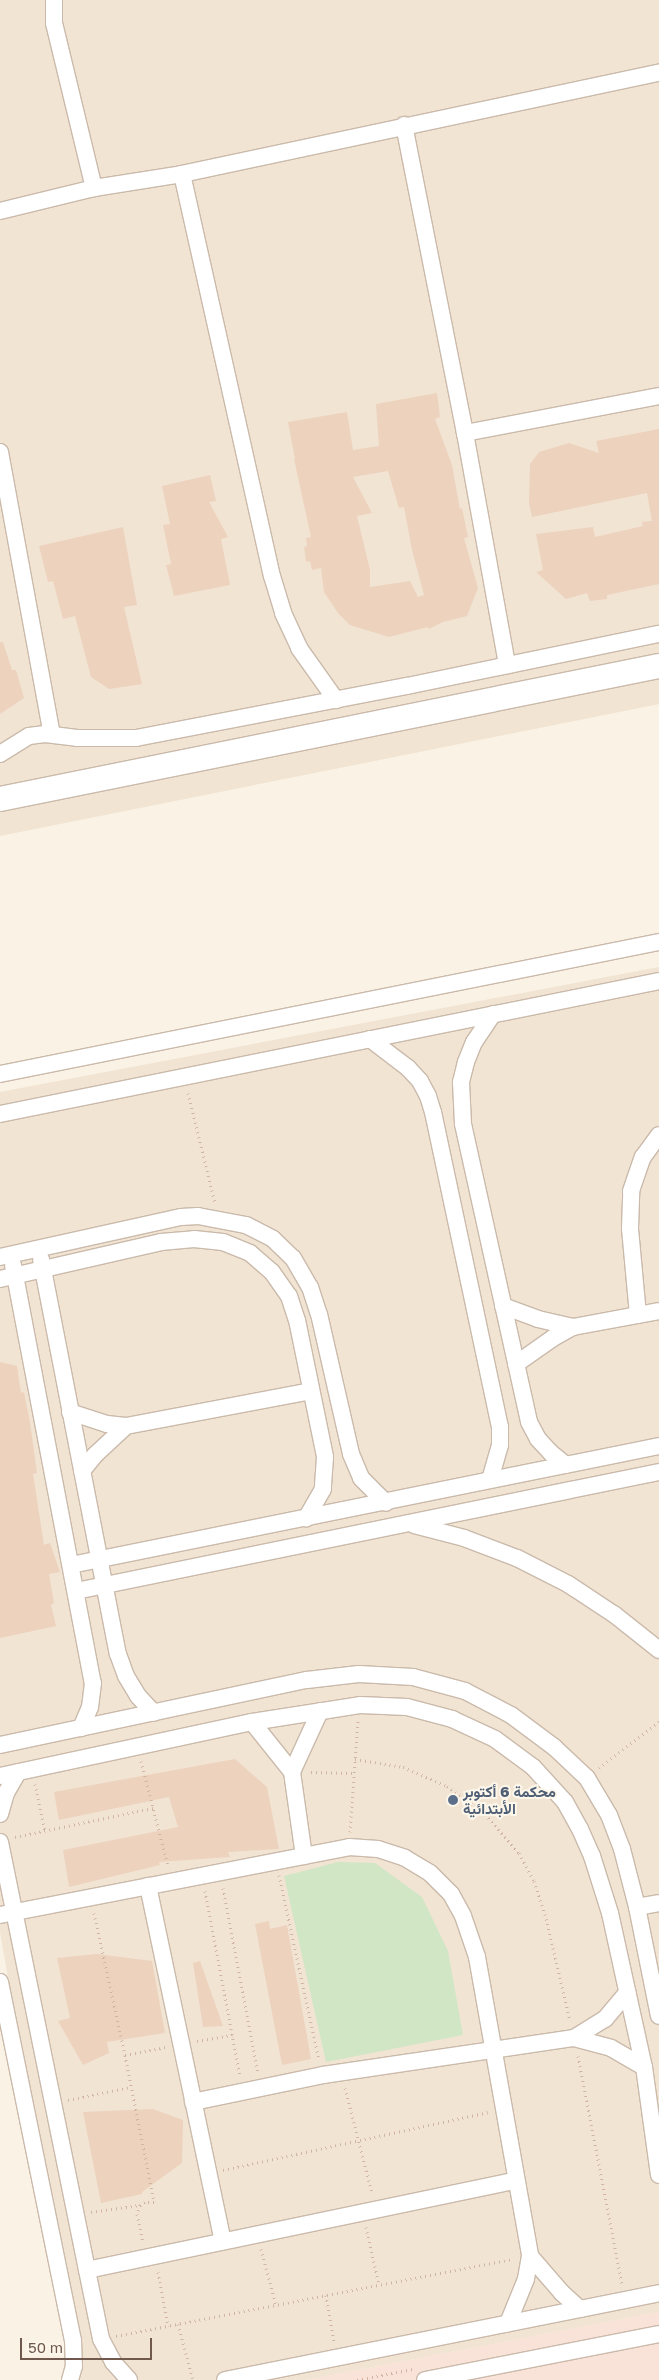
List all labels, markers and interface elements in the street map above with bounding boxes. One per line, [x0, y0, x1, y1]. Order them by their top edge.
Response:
place label: محكمة 6 أكتوبر الأبتدائية [463, 1782, 556, 1817]
marker: محكمة 6 أكتوبر الأبتدائية [447, 1794, 459, 1806]
scale bar [22, 2328, 155, 2360]
text: 50 m [28, 2338, 63, 2356]

